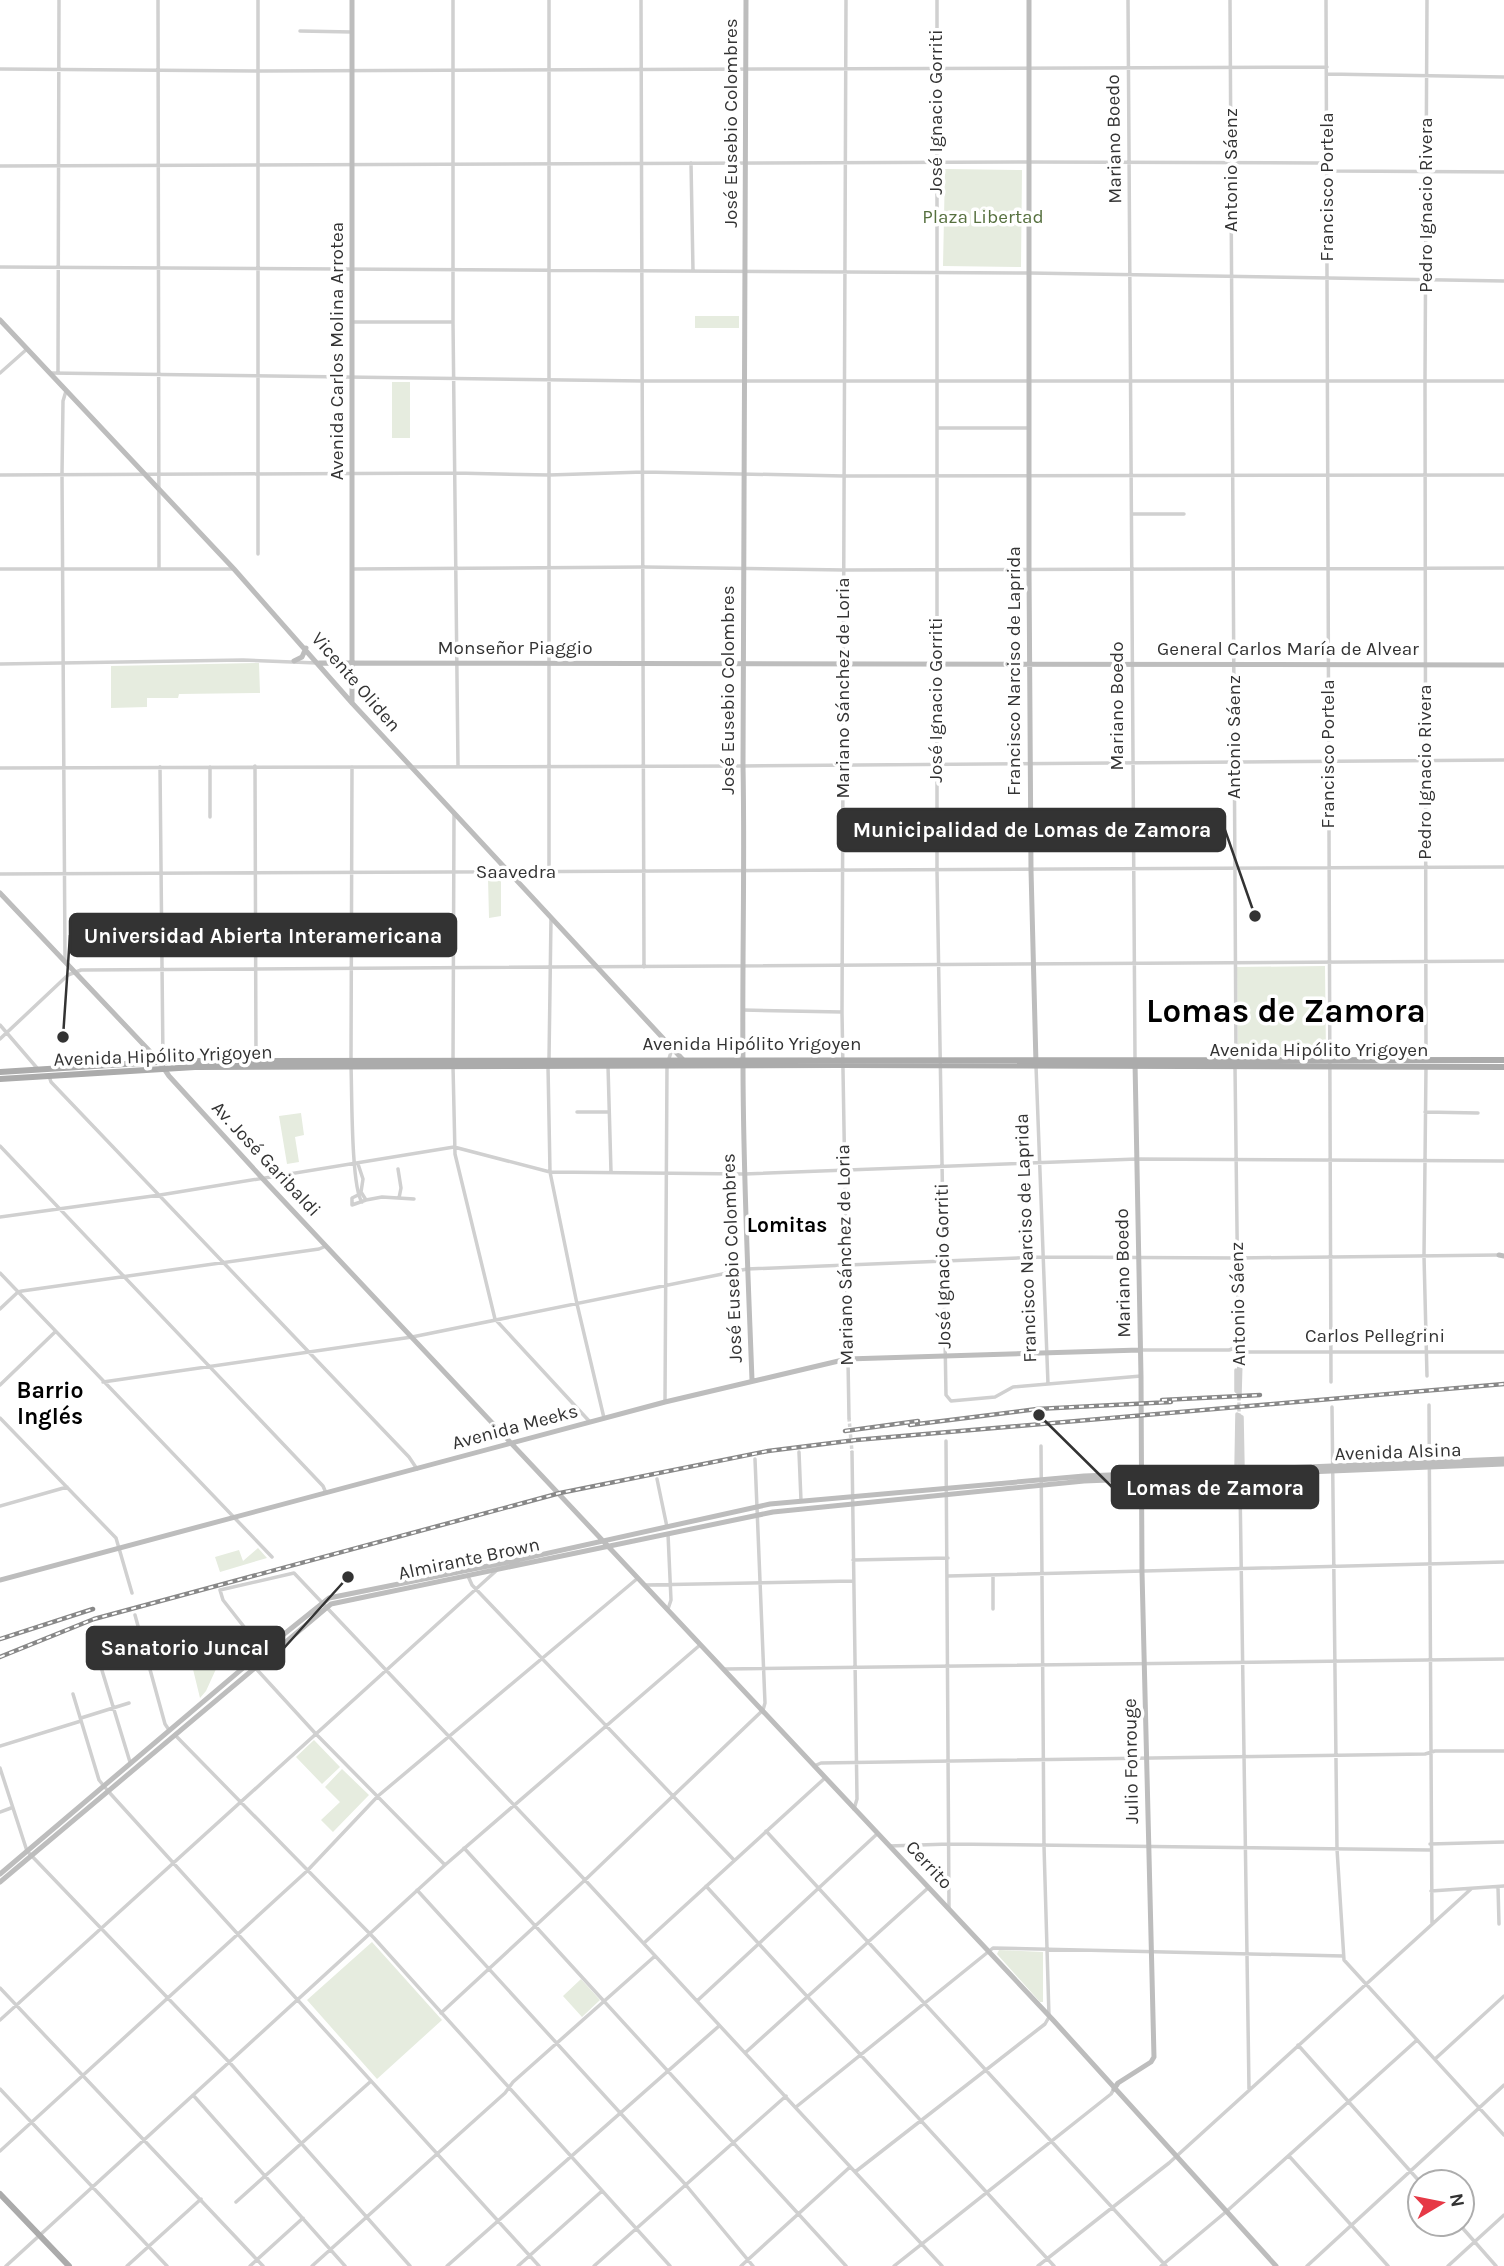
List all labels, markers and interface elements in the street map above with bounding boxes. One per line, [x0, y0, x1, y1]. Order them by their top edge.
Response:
street label: José Eusebio Colombres [720, 18, 742, 228]
street label: José Ignacio Gorriti [925, 29, 947, 195]
street label: Mariano Boedo [1102, 74, 1126, 204]
street label: Antonio Sáenz [1220, 108, 1242, 232]
street label: Francisco Portela [1316, 112, 1338, 262]
street label: Pedro Ignacio Rivera [1415, 117, 1437, 293]
park label: Plaza Libertad [922, 206, 1044, 228]
street label: Avenida Carlos Molina Arrotea [326, 222, 348, 480]
street label: Francisco Narciso de Laprida [1003, 546, 1025, 796]
street label: Mariano Sánchez de Loria [832, 577, 854, 799]
street label: José Eusebio Colombres [717, 585, 739, 795]
street label: José Ignacio Gorriti [925, 617, 947, 783]
street label: Vicente Oliden [307, 628, 405, 736]
street label: Monseñor Piaggio [437, 637, 593, 659]
street label: General Carlos María de Alvear [1157, 638, 1419, 660]
street label: Mariano Boedo [1106, 641, 1128, 771]
street label: Antonio Sáenz [1223, 675, 1245, 799]
street label: Francisco Portela [1317, 679, 1339, 829]
street label: Pedro Ignacio Rivera [1414, 684, 1436, 860]
callout: Municipalidad de Lomas de Zamora [838, 809, 1225, 851]
text: Municipalidad de Lomas de Zamora [853, 818, 1211, 842]
street label: Saavedra [476, 861, 556, 883]
callout: Universidad Abierta Interamericana [70, 914, 456, 956]
text: Universidad Abierta Interamericana [84, 924, 442, 948]
district label: Lomas de Zamora [1146, 992, 1426, 1030]
street label: Avenida Hipólito Yrigoyen [643, 1033, 861, 1055]
street label: Avenida Hipólito Yrigoyen [1210, 1039, 1428, 1061]
street label: Avenida Hipólito Yrigoyen [53, 1041, 273, 1071]
street label: Av. José Garibaldi [207, 1097, 325, 1221]
street label: Francisco Narciso de Laprida [1011, 1113, 1041, 1363]
street label: Mariano Sánchez de Loria [832, 1144, 858, 1366]
street label: José Eusebio Colombres [717, 1153, 747, 1363]
street label: José Ignacio Gorriti [931, 1183, 955, 1349]
street label: Mariano Boedo [1111, 1208, 1135, 1338]
district label: Lomitas [747, 1213, 827, 1237]
street label: Antonio Sáenz [1226, 1242, 1250, 1366]
street label: Carlos Pellegrini [1305, 1325, 1445, 1347]
district label: Barrio Inglés [17, 1377, 83, 1430]
street label: Avenida Meeks [450, 1400, 580, 1454]
street label: Avenida Alsina [1334, 1439, 1462, 1465]
callout: Lomas de Zamora [1112, 1466, 1318, 1508]
text: Lomas de Zamora [1126, 1476, 1304, 1500]
street label: Almirante Brown [396, 1533, 542, 1585]
callout: Sanatorio Juncal [87, 1627, 284, 1669]
text: Sanatorio Juncal [101, 1636, 269, 1660]
street label: Julio Fonrouge [1119, 1698, 1143, 1824]
street label: Cerrito [901, 1836, 957, 1894]
north arrow [1406, 2168, 1476, 2238]
text: N [1445, 2192, 1469, 2209]

